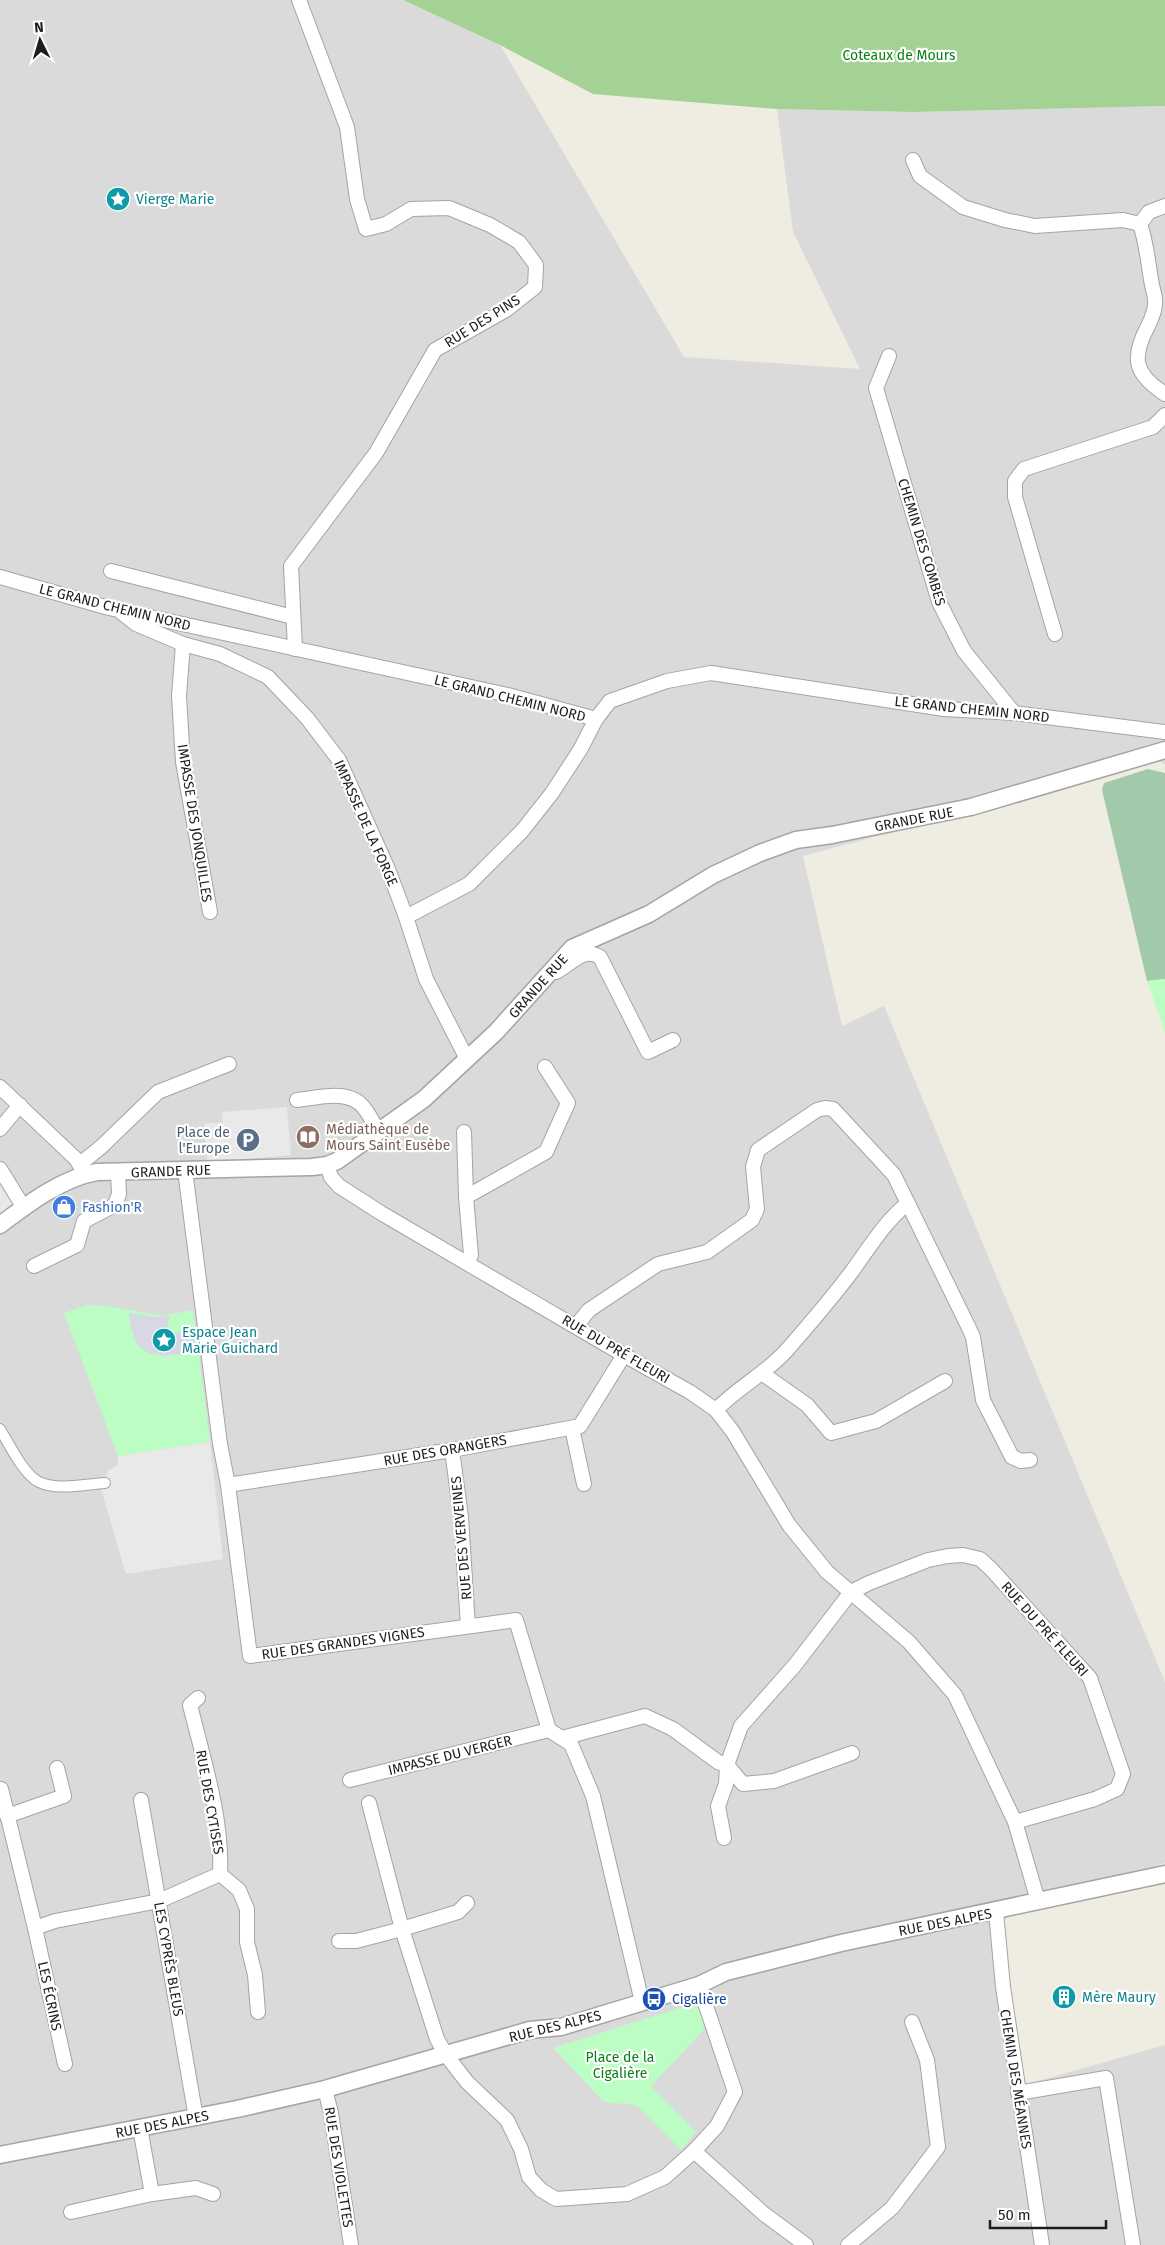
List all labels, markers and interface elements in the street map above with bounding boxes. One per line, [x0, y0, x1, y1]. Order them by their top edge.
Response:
north arrow [15, 15, 65, 65]
text: N [34, 19, 44, 36]
park label: Coteaux de Mours [843, 47, 956, 64]
place icon: Vierge Marie [105, 186, 131, 212]
place label: Vierge Marie [136, 191, 214, 208]
street label: RUE DES PINS [441, 291, 524, 351]
street label: CHEMIN DES COMBES [894, 476, 949, 608]
street label: LE GRAND CHEMIN NORD [37, 580, 192, 635]
street label: LE GRAND CHEMIN NORD [432, 671, 587, 726]
street label: LE GRAND CHEMIN NORD [894, 693, 1050, 726]
street label: IMPASSE DES JONQUILLES [174, 743, 215, 904]
street label: IMPASSE DE LA FORGE [330, 757, 401, 889]
street label: GRANDE RUE [873, 803, 955, 835]
street label: GRANDE RUE [505, 951, 572, 1022]
place label: Médiathèque de Mours Saint Eusèbe [326, 1121, 450, 1154]
place label: Place de l'Europe [177, 1124, 230, 1157]
library icon: Médiathèque de Mours Saint Eusèbe [295, 1124, 321, 1150]
parking icon: Place de l'Europe [235, 1127, 261, 1153]
street label: GRANDE RUE [131, 1162, 211, 1181]
shop icon: Fashion'R [51, 1194, 77, 1220]
place label: Fashion'R [82, 1199, 143, 1216]
street label: RUE DU PRÉ FLEURI [559, 1311, 673, 1387]
place label: Espace Jean Marie Guichard [182, 1324, 278, 1357]
place icon: Espace Jean Marie Guichard [151, 1327, 177, 1353]
street label: RUE DES ORANGERS [382, 1431, 508, 1470]
street label: RUE DES VERVEINES [448, 1475, 475, 1601]
street label: RUE DU PRÉ FLEURI [998, 1578, 1092, 1680]
street label: RUE DES GRANDES VIGNES [260, 1624, 426, 1663]
street label: IMPASSE DU VERGER [386, 1732, 514, 1779]
street label: RUE DES CYTISES [192, 1749, 227, 1856]
street label: LES CYPRÈS BLEUS [150, 1900, 188, 2018]
street label: RUE DES ALPES [897, 1905, 994, 1940]
street label: LES ÉCRINS [34, 1960, 66, 2033]
building icon: Mère Maury [1051, 1984, 1077, 2010]
bus stop icon: Cigalière [641, 1986, 667, 2012]
place label: Mère Maury [1082, 1989, 1156, 2006]
place label: Cigalière [672, 1991, 727, 2008]
street label: RUE DES ALPES [507, 2007, 603, 2046]
street label: CHEMIN DES MÉANNES [996, 2008, 1036, 2151]
park label: Place de la Cigalière [586, 2049, 654, 2082]
street label: RUE DES VIOLETTES [321, 2105, 357, 2229]
street label: RUE DES ALPES [114, 2107, 211, 2142]
scale bar [990, 2198, 1106, 2230]
text: 50 m [998, 2206, 1031, 2224]

